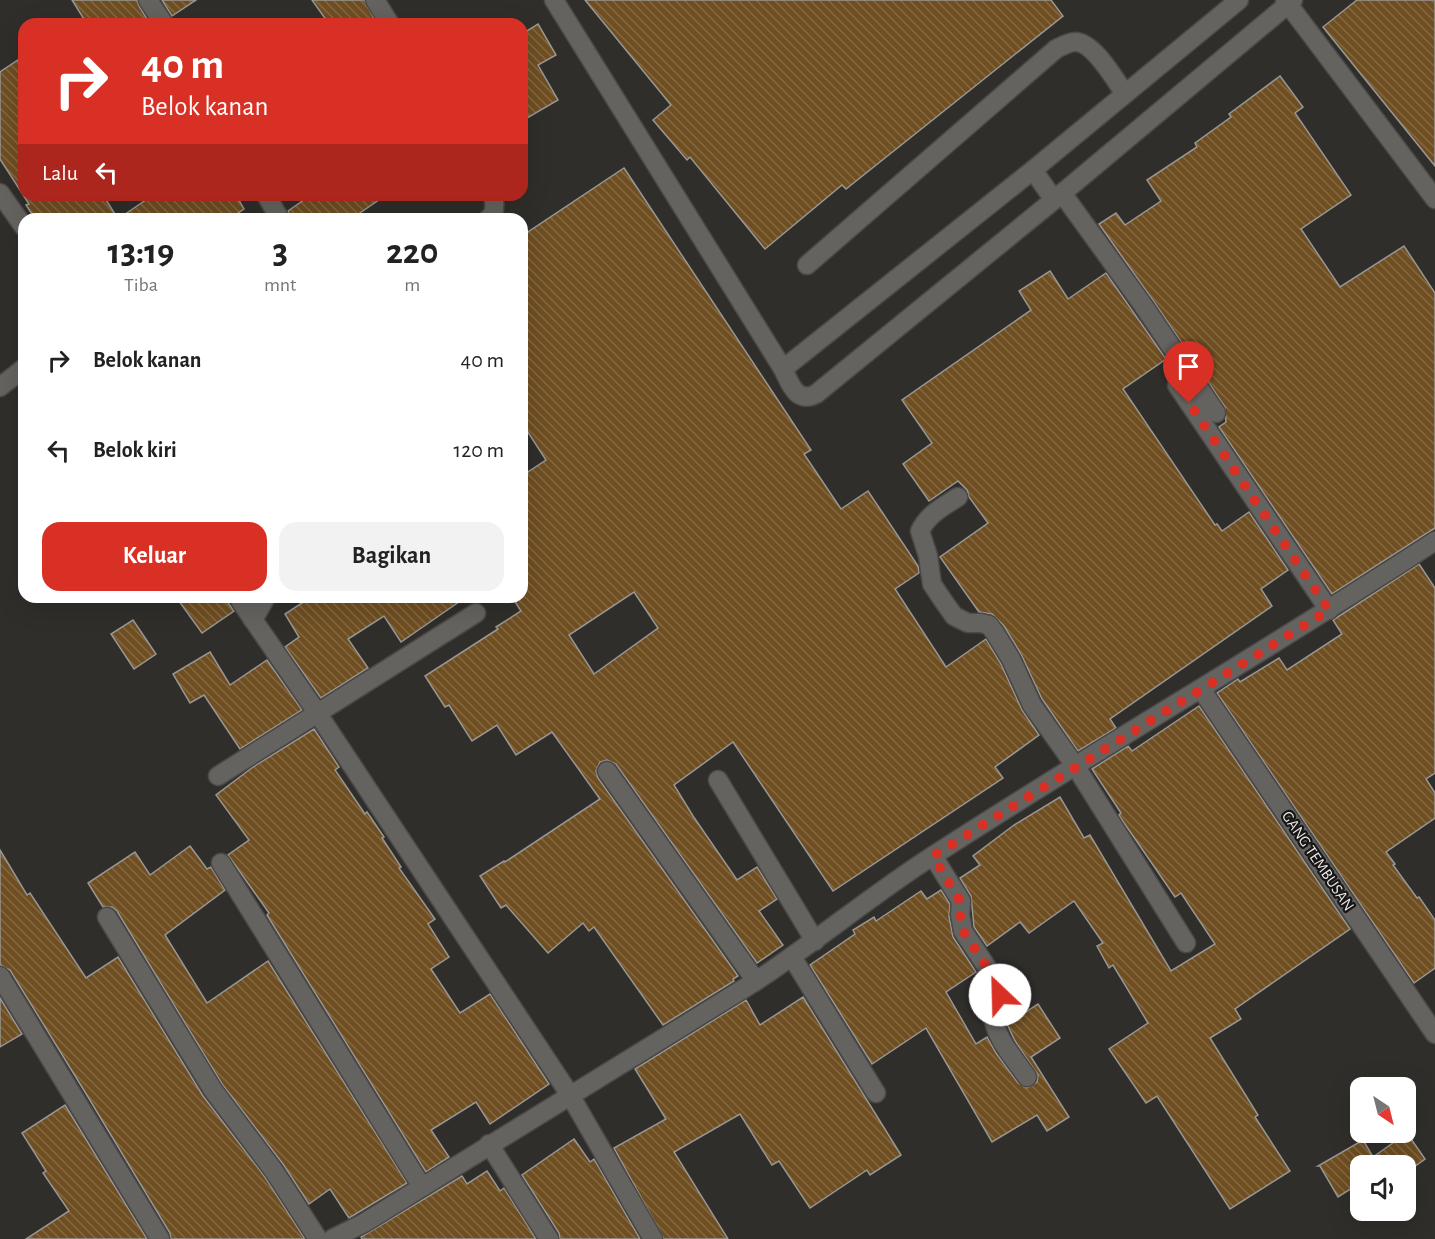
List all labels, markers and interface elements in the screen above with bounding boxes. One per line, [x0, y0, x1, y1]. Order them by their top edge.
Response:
icon: right [42, 42, 120, 120]
text: 40 m [141, 44, 224, 86]
text: Belok kanan [141, 93, 268, 120]
icon: left [90, 156, 123, 189]
text: Lalu [42, 162, 78, 184]
text: 13:19 [107, 234, 175, 270]
text: 3 [272, 234, 288, 270]
text: 220 [386, 234, 439, 270]
text: Tiba [124, 275, 158, 295]
text: mnt [264, 275, 296, 295]
text: m [404, 275, 420, 295]
pin [1163, 341, 1214, 403]
icon: right [42, 344, 75, 377]
text: Belok kanan [93, 349, 201, 371]
text: 40 m [461, 349, 504, 371]
icon: arrive [1172, 350, 1205, 383]
icon: left [42, 434, 75, 467]
text: Belok kiri [93, 439, 177, 461]
text: 120 m [454, 439, 504, 461]
button: Keluar [42, 522, 267, 591]
button: Bagikan [279, 522, 504, 591]
street label: GANG TEMBUSAN [1279, 808, 1357, 914]
position arrow [968, 963, 1032, 1027]
north arrow [1350, 1077, 1416, 1143]
map controls [1350, 1077, 1416, 1221]
button: sound [1350, 1155, 1416, 1221]

